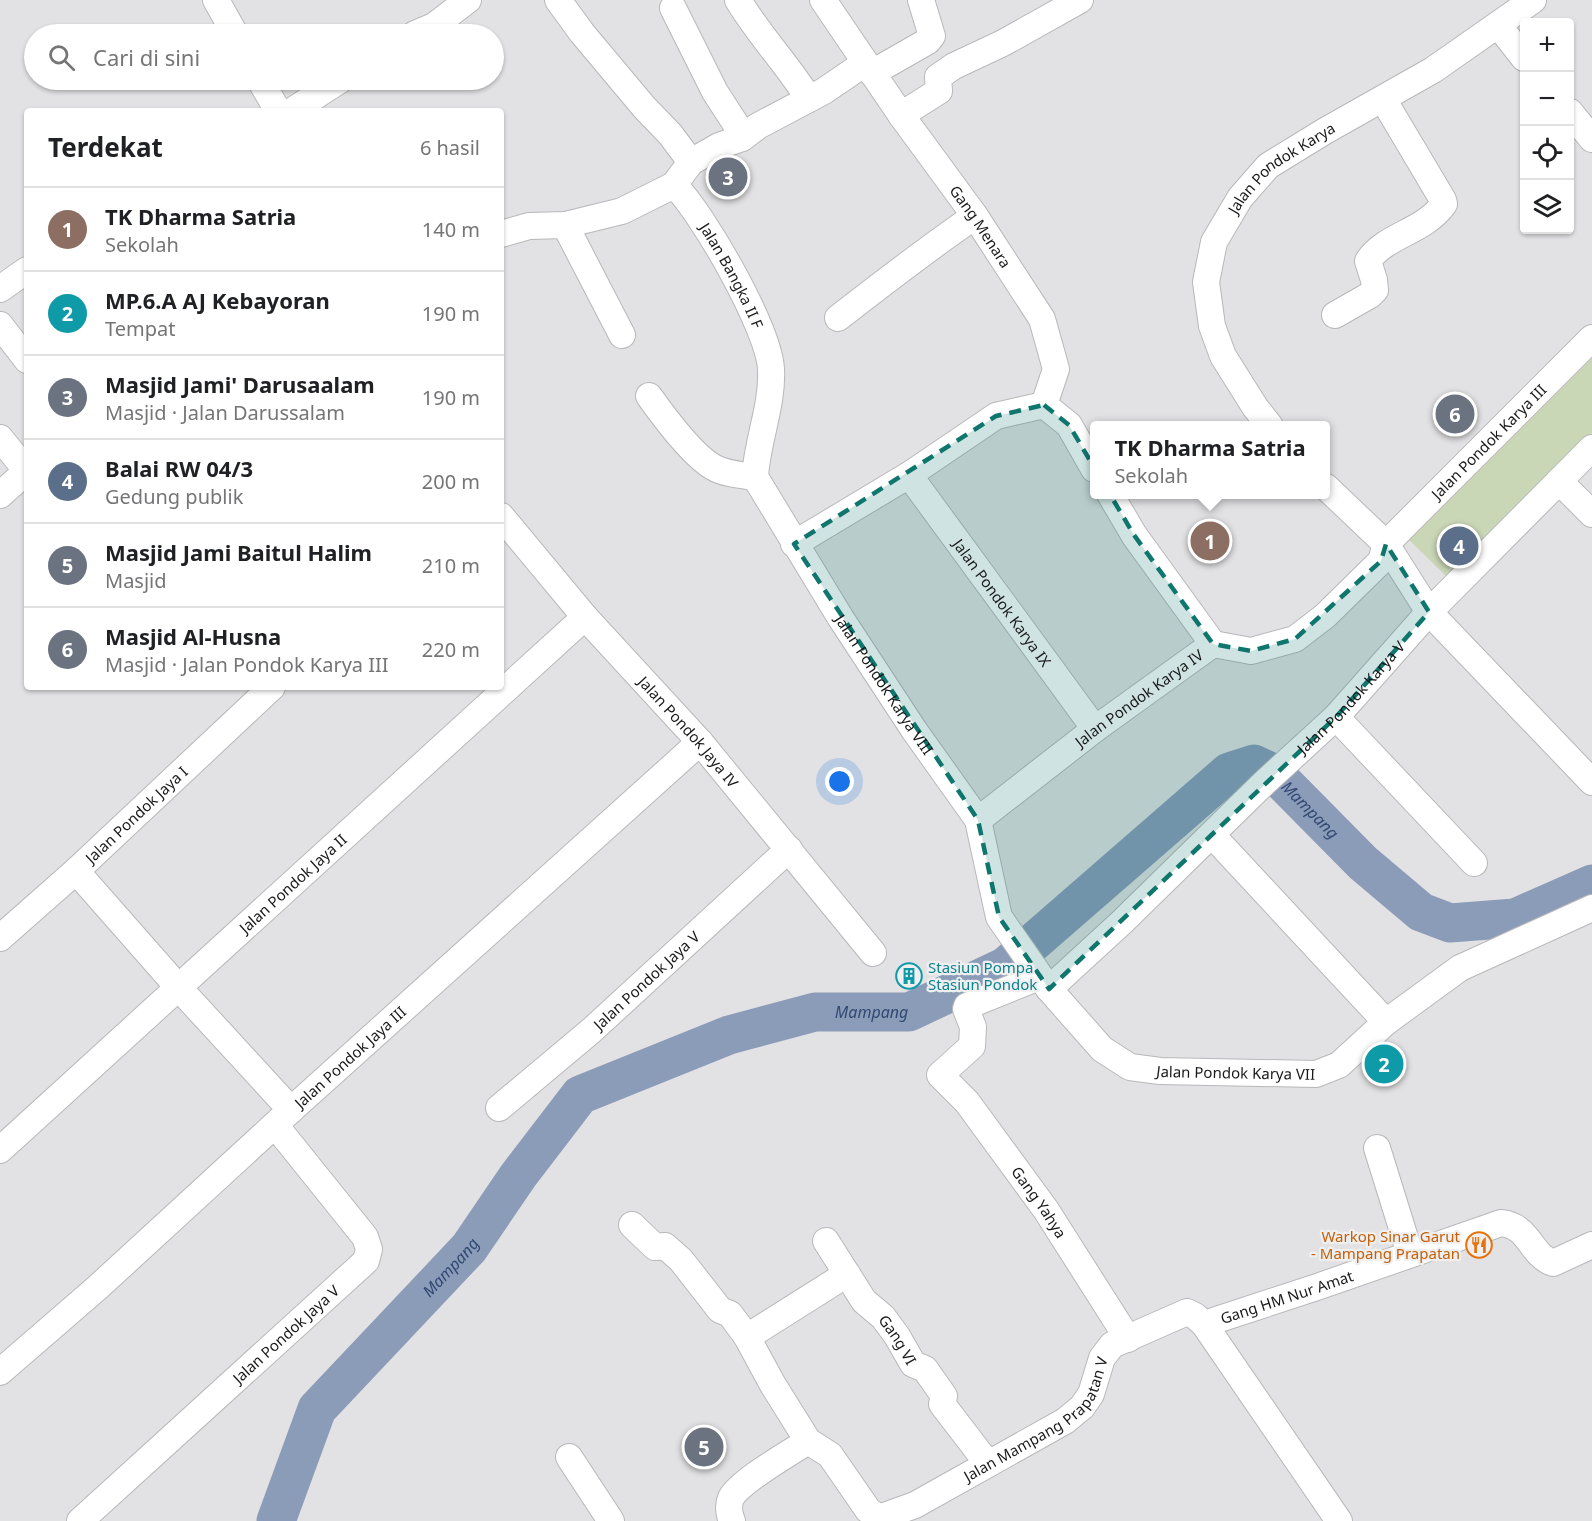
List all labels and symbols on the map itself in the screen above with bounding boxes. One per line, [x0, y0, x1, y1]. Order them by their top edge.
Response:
street label: Jalan Pondok Karya [1222, 117, 1338, 219]
pin: 3 [708, 154, 748, 200]
street label: Gang Menara [946, 181, 1016, 272]
street label: Jalan Bangka II F [694, 217, 768, 331]
street label: Jalan Pondok Karya III [1425, 380, 1550, 505]
pin: 6 [1436, 392, 1474, 436]
pin: 1 [1190, 518, 1230, 564]
pin: 4 [1440, 524, 1478, 568]
street label: Jalan Pondok Karya IX [948, 533, 1056, 670]
street label: Jalan Pondok Karya VIII [830, 609, 938, 758]
street label: Jalan Pondok Karya V [1291, 636, 1409, 759]
street label: Jalan Pondok Karya IV [1069, 645, 1207, 752]
street label: Jalan Pondok Jaya IV [633, 670, 743, 792]
street label: Jalan Pondok Jaya I [79, 762, 192, 869]
your location [825, 767, 854, 796]
water label: Mampang [1277, 776, 1344, 844]
street label: Jalan Pondok Jaya II [233, 829, 351, 939]
street label: Jalan Pondok Jaya V [587, 926, 704, 1035]
place label: Stasiun Pompa Stasiun Pondok [928, 957, 1037, 994]
building icon: Stasiun Pompa Stasiun Pondok [894, 961, 924, 991]
street label: Jalan Pondok Jaya III [289, 1001, 410, 1114]
water label: Mampang [835, 1001, 908, 1023]
pin: 2 [1364, 1042, 1404, 1086]
street label: Jalan Pondok Karya VII [1153, 1060, 1315, 1084]
street label: Gang Yahya [1007, 1162, 1071, 1242]
place label: Warkop Sinar Garut - Mampang Prapatan [1311, 1226, 1461, 1263]
restaurant icon: Warkop Sinar Garut - Mampang Prapatan [1464, 1230, 1494, 1260]
water label: Mampang [417, 1234, 484, 1302]
street label: Gang HM Nur Amat [1218, 1265, 1356, 1328]
street label: Jalan Pondok Jaya V [227, 1280, 343, 1389]
street label: Gang VI [874, 1310, 921, 1368]
street label: Jalan Mampang Prapatan V [958, 1354, 1112, 1487]
pin: 5 [684, 1424, 724, 1470]

